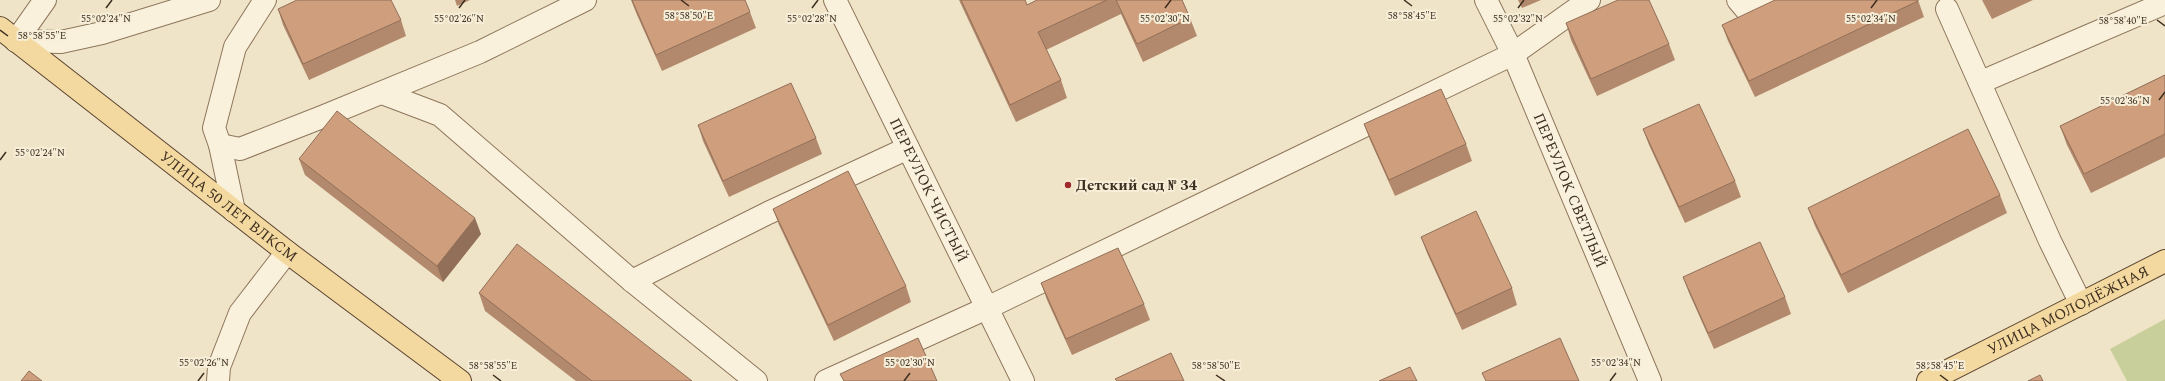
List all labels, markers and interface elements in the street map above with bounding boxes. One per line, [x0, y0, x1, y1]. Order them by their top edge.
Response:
text: 58°58'50"E [665, 8, 713, 24]
text: 58°58'45"E [1388, 8, 1436, 24]
text: 55°02'24"N [81, 11, 131, 27]
text: 55°02'26"N [434, 11, 484, 27]
text: 55°02'28"N [787, 11, 837, 27]
text: 55°02'30"N [1140, 11, 1190, 27]
text: 55°02'32"N [1493, 11, 1543, 27]
text: 55°02'34"N [1846, 11, 1896, 27]
text: 58°58'40"E [2099, 13, 2147, 29]
text: 58°58'55"E [18, 28, 66, 44]
text: 55°02'36"N [2100, 93, 2150, 109]
street label: ПЕРЕУЛОК СВЕТЛЫЙ [1527, 109, 1612, 271]
street label: ПЕРЕУЛОК ЧИСТЫЙ [883, 114, 974, 267]
text: 55°02'24"N [15, 145, 65, 161]
street label: УЛИЦА 50 ЛЕТ ВЛКСМ [154, 146, 302, 268]
place label: Детский сад № 34 [1076, 174, 1198, 197]
marker: Детский сад № 34 [1063, 180, 1073, 190]
street label: УЛИЦА МОЛОДЁЖНАЯ [1983, 260, 2153, 361]
text: 55°02'26"N [179, 355, 229, 371]
text: 55°02'30"N [885, 355, 935, 371]
text: 55°02'34"N [1591, 355, 1641, 371]
text: 58°58'55"E [469, 358, 517, 374]
text: 58°58'50"E [1192, 358, 1240, 374]
text: 58°58'45"E [1916, 358, 1964, 374]

